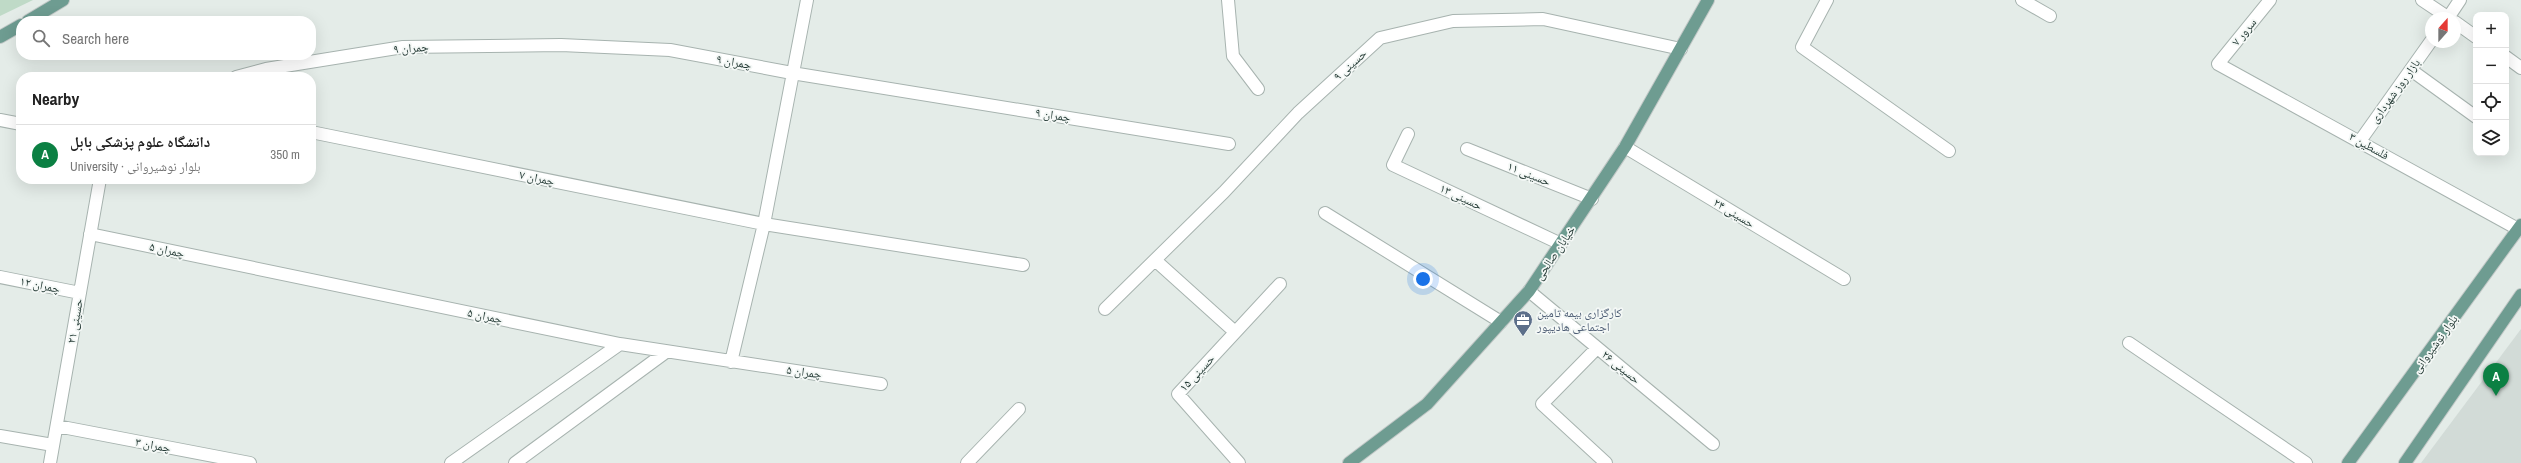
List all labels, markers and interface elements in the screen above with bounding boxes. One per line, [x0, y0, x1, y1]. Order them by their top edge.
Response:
north arrow [2425, 12, 2461, 48]
map controls [2473, 12, 2509, 156]
button: + [2473, 12, 2509, 48]
street label: سرور ۷ [2228, 15, 2260, 49]
search box [16, 16, 316, 60]
icon: search [30, 27, 52, 49]
text: Search here [62, 28, 129, 49]
street label: چمران ۹ [393, 39, 430, 57]
street label: حسینی ٩ [1330, 46, 1370, 84]
button: − [2473, 48, 2509, 84]
street label: چمران ۹ [715, 51, 753, 73]
street label: بازار روز شهرداری [2366, 56, 2424, 126]
button: locate [2473, 84, 2509, 120]
text: Nearby [32, 87, 79, 110]
street label: چمران ۹ [1034, 104, 1072, 126]
button: layers [2473, 120, 2509, 156]
street label: فلسطین ۳ [2346, 129, 2392, 163]
text: دانشگاه علوم پزشکی بابل [70, 131, 210, 152]
text: A [41, 146, 49, 163]
text: 350 m [270, 146, 300, 163]
text: University · بلوار نوشیروانی [70, 158, 201, 175]
street label: حسینی ۱۱ [1505, 158, 1553, 190]
street label: چمران ۷ [518, 166, 556, 190]
street label: حسینی ۱۳ [1437, 180, 1485, 214]
street label: حسینی ۲۴ [1711, 195, 1758, 232]
street label: خيابان صالحی [1531, 222, 1579, 283]
street label: چمران ۵ [148, 238, 186, 262]
your location [1413, 269, 1433, 289]
street label: چمران ۱۲ [18, 273, 62, 297]
street label: حسینی ۲۱ [63, 297, 87, 345]
street label: چمران ۵ [466, 304, 504, 328]
place label: کارگزاری بیمه تامین اجتماعی هادیپور [1536, 305, 1622, 335]
office icon: کارگزاری بیمه تامین اجتماعی هادیپور [1512, 309, 1534, 337]
street label: بلوار نوشیروانی [2409, 312, 2461, 376]
street label: حسینی ۲۶ [1598, 347, 1644, 388]
street label: حسینی ۱۵ [1176, 351, 1219, 395]
street label: چمران ۵ [785, 362, 823, 382]
pin: A [2483, 363, 2509, 396]
street label: چمران ۳ [134, 434, 172, 456]

